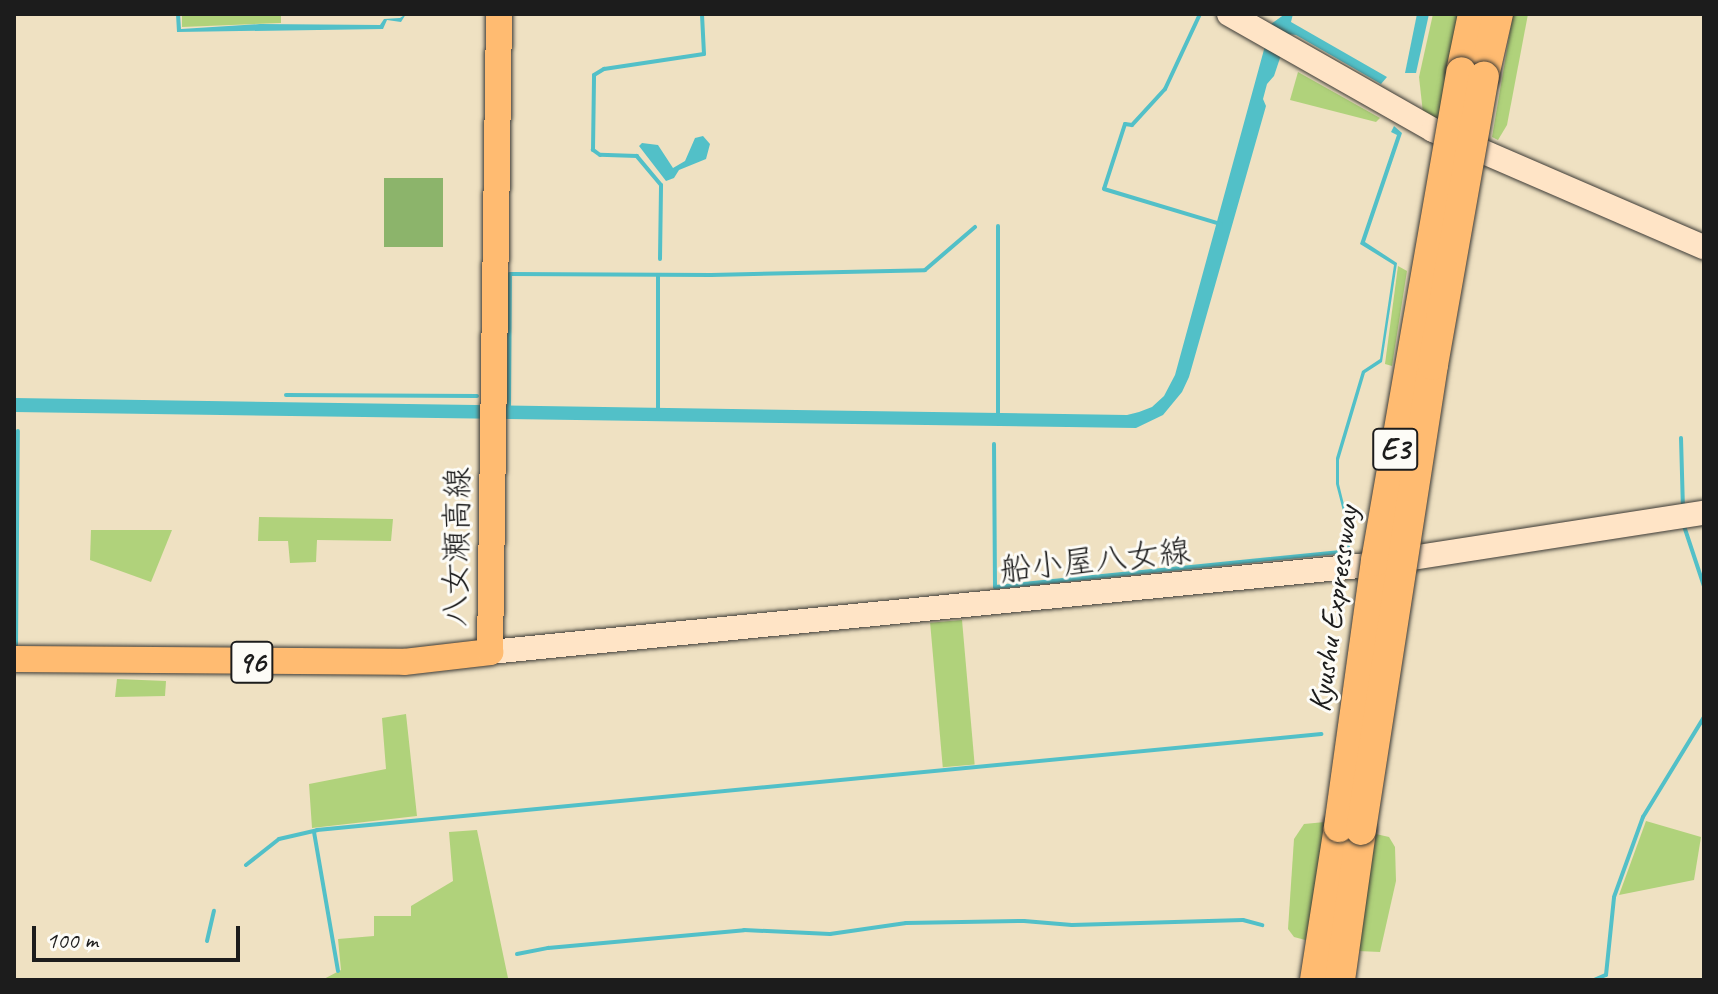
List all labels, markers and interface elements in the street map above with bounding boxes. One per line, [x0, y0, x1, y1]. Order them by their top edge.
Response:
road number: E3 [1371, 423, 1419, 475]
street label: 八女瀬高線 [436, 467, 478, 627]
street label: Kyushu Expressway [1301, 504, 1367, 714]
street label: 船小屋八女線 [998, 532, 1192, 590]
road number: 96 [230, 636, 274, 688]
scale bar [36, 910, 244, 960]
text: 100 m [46, 925, 98, 955]

